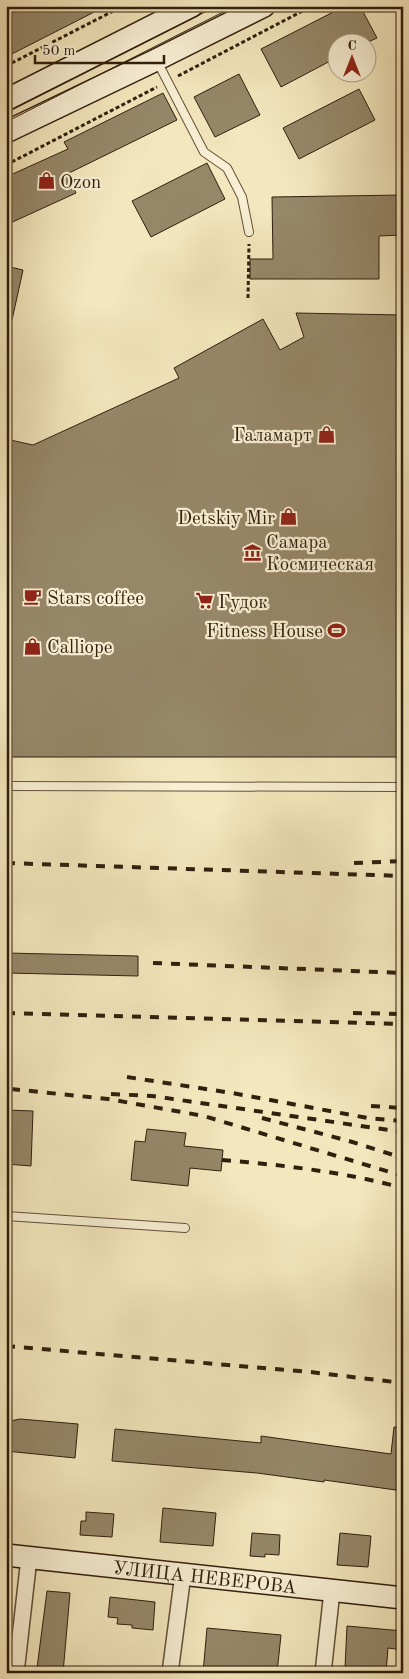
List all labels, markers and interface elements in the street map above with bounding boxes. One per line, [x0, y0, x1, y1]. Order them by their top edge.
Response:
scale bar [35, 32, 164, 64]
north arrow [326, 32, 376, 82]
text: С [347, 39, 357, 53]
text: 50 m [42, 44, 76, 59]
shop icon: Ozon [36, 171, 56, 191]
place label: Ozon [60, 174, 101, 193]
shop icon: Галамарт [316, 424, 336, 444]
place label: Галамарт [233, 427, 312, 446]
shop icon: Detskiy Mir [279, 507, 299, 527]
place label: Detskiy Mir [177, 510, 275, 529]
place label: Самара Космическая [266, 534, 374, 575]
museum icon: Самара Космическая [242, 542, 262, 562]
cafe icon: Stars coffee [23, 587, 43, 607]
place label: Stars coffee [47, 590, 144, 609]
supermarket icon: Гудок [194, 591, 214, 611]
place label: Гудок [218, 594, 268, 613]
sports icon: Fitness House [327, 620, 347, 640]
place label: Fitness House [206, 623, 323, 642]
shop icon: Calliope [23, 636, 43, 656]
place label: Calliope [47, 639, 113, 658]
street label: УЛИЦА НЕВЕРОВА [112, 1560, 298, 1598]

